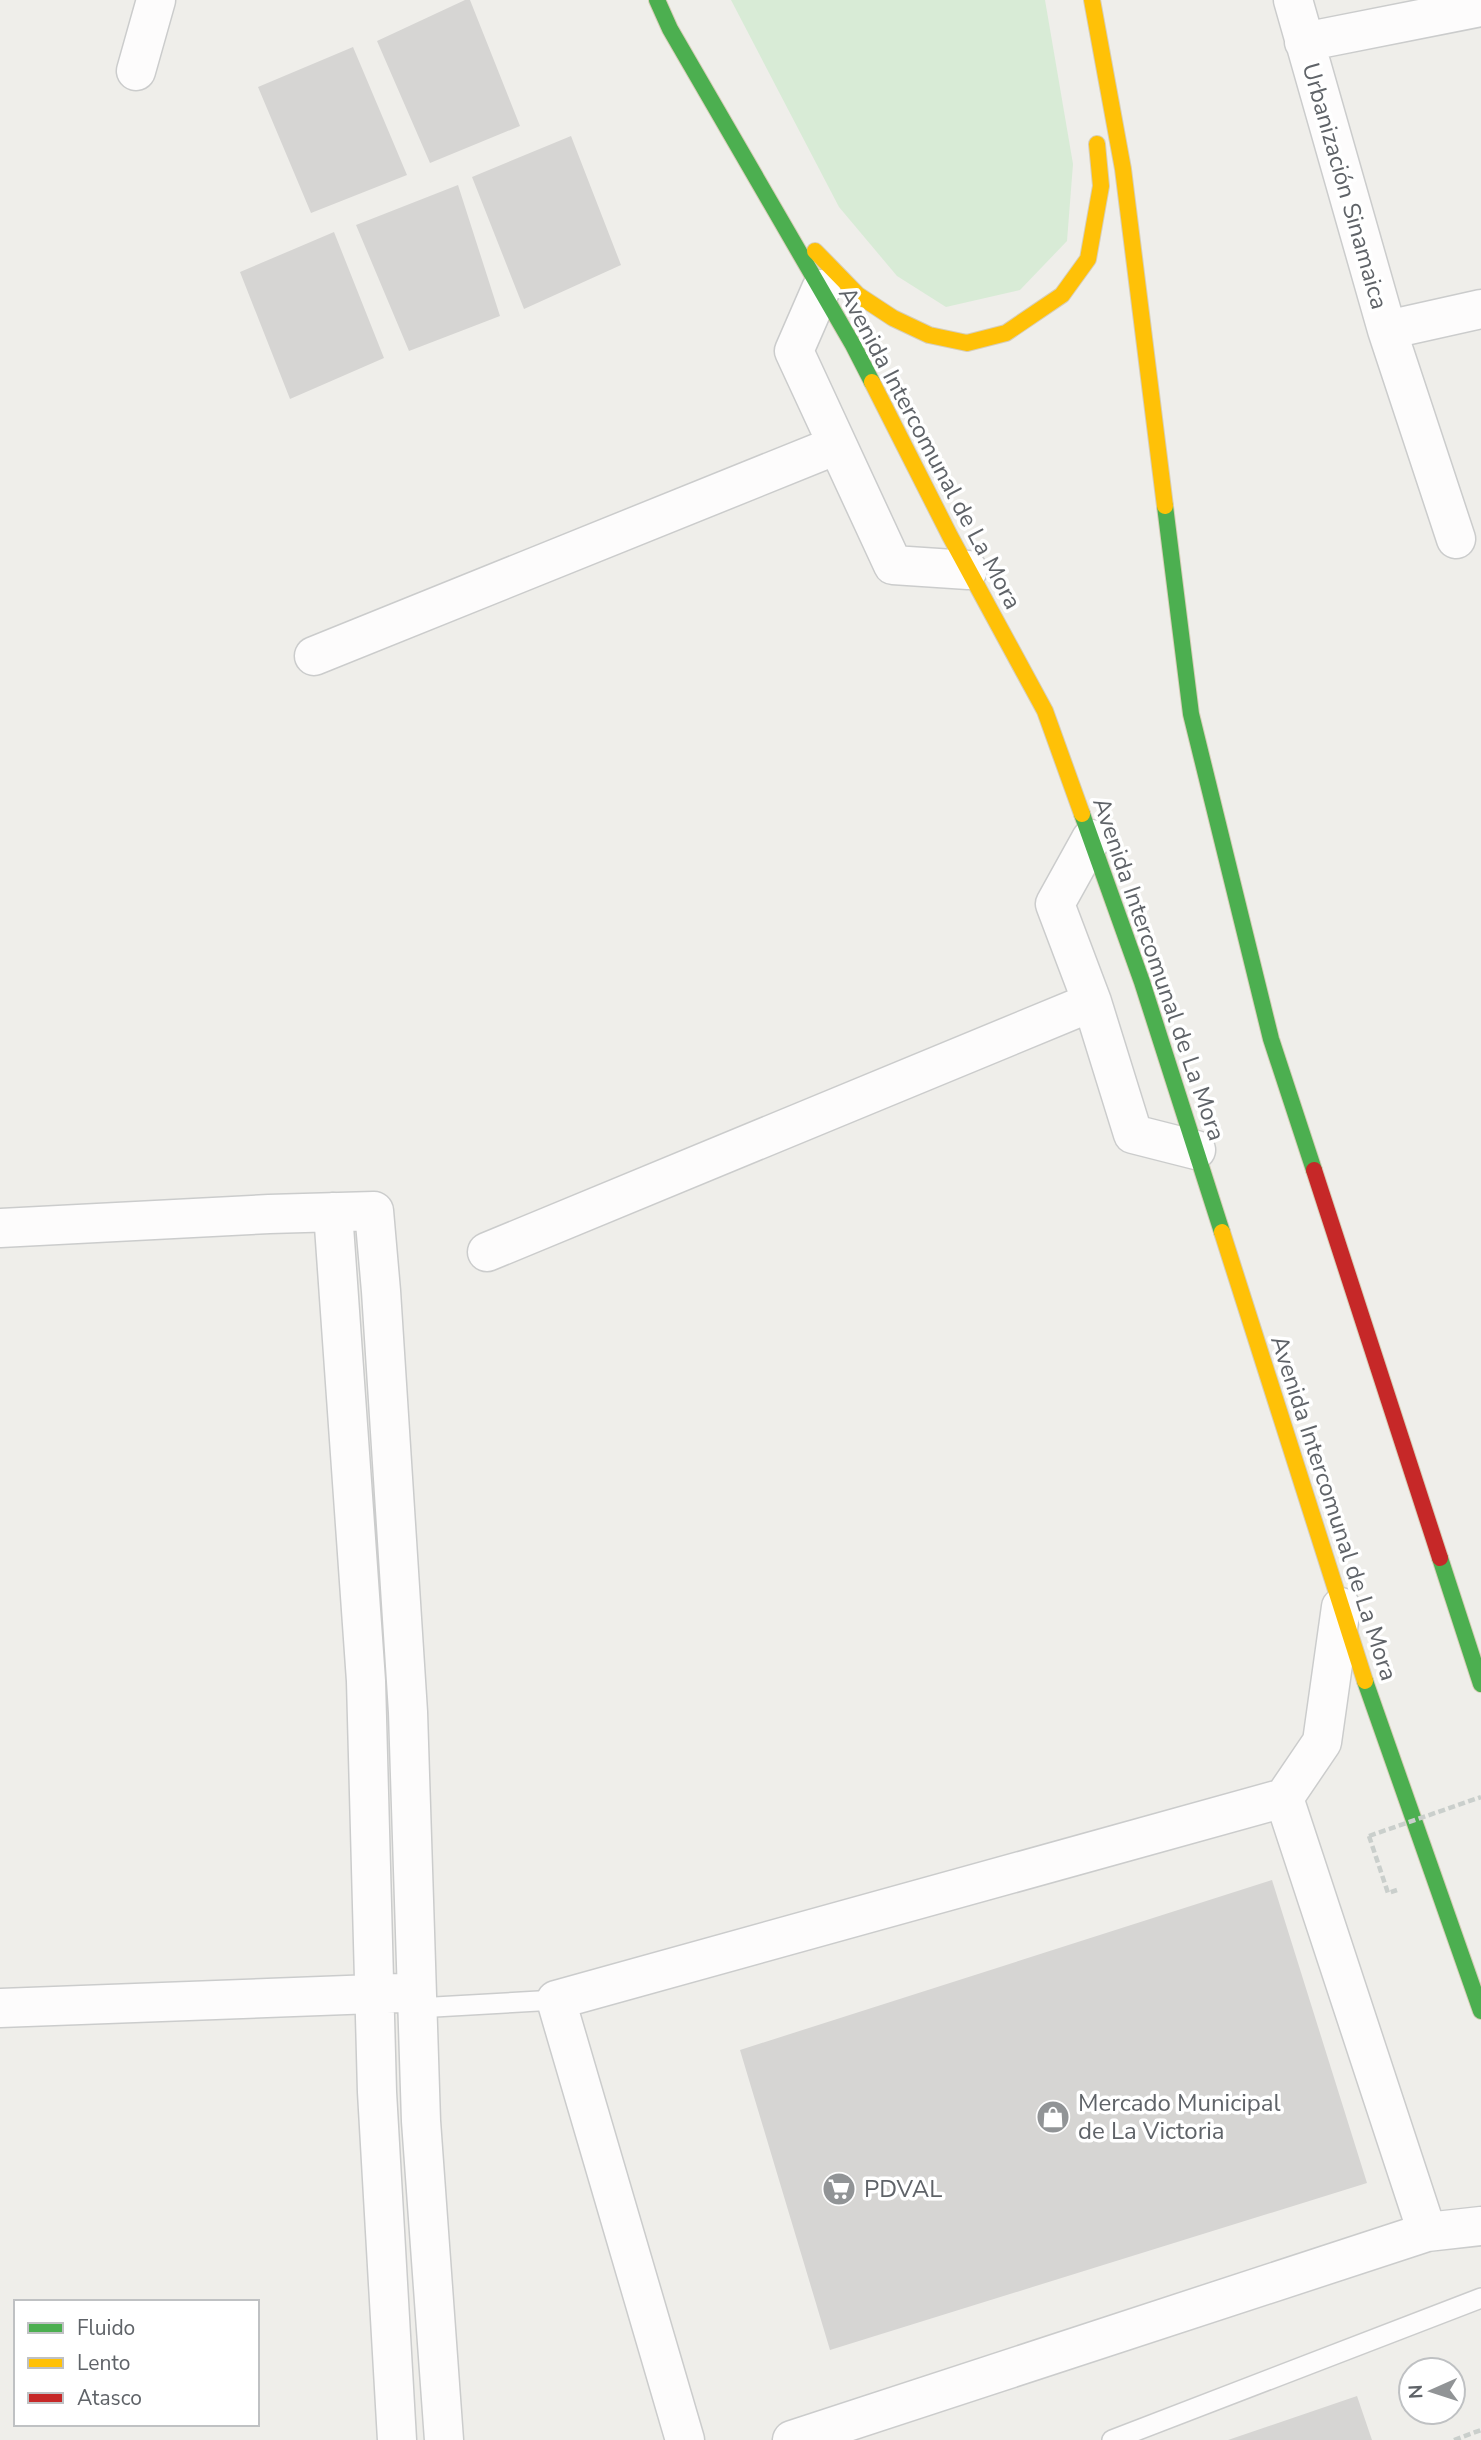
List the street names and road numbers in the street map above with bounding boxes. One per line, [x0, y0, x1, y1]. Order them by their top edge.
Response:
street label: Urbanización Sinamaica [1295, 59, 1395, 313]
street label: Avenida Intercomunal de La Mora [831, 281, 1029, 615]
street label: Avenida Intercomunal de La Mora [1085, 793, 1233, 1145]
street label: Avenida Intercomunal de La Mora [1263, 1331, 1405, 1685]

